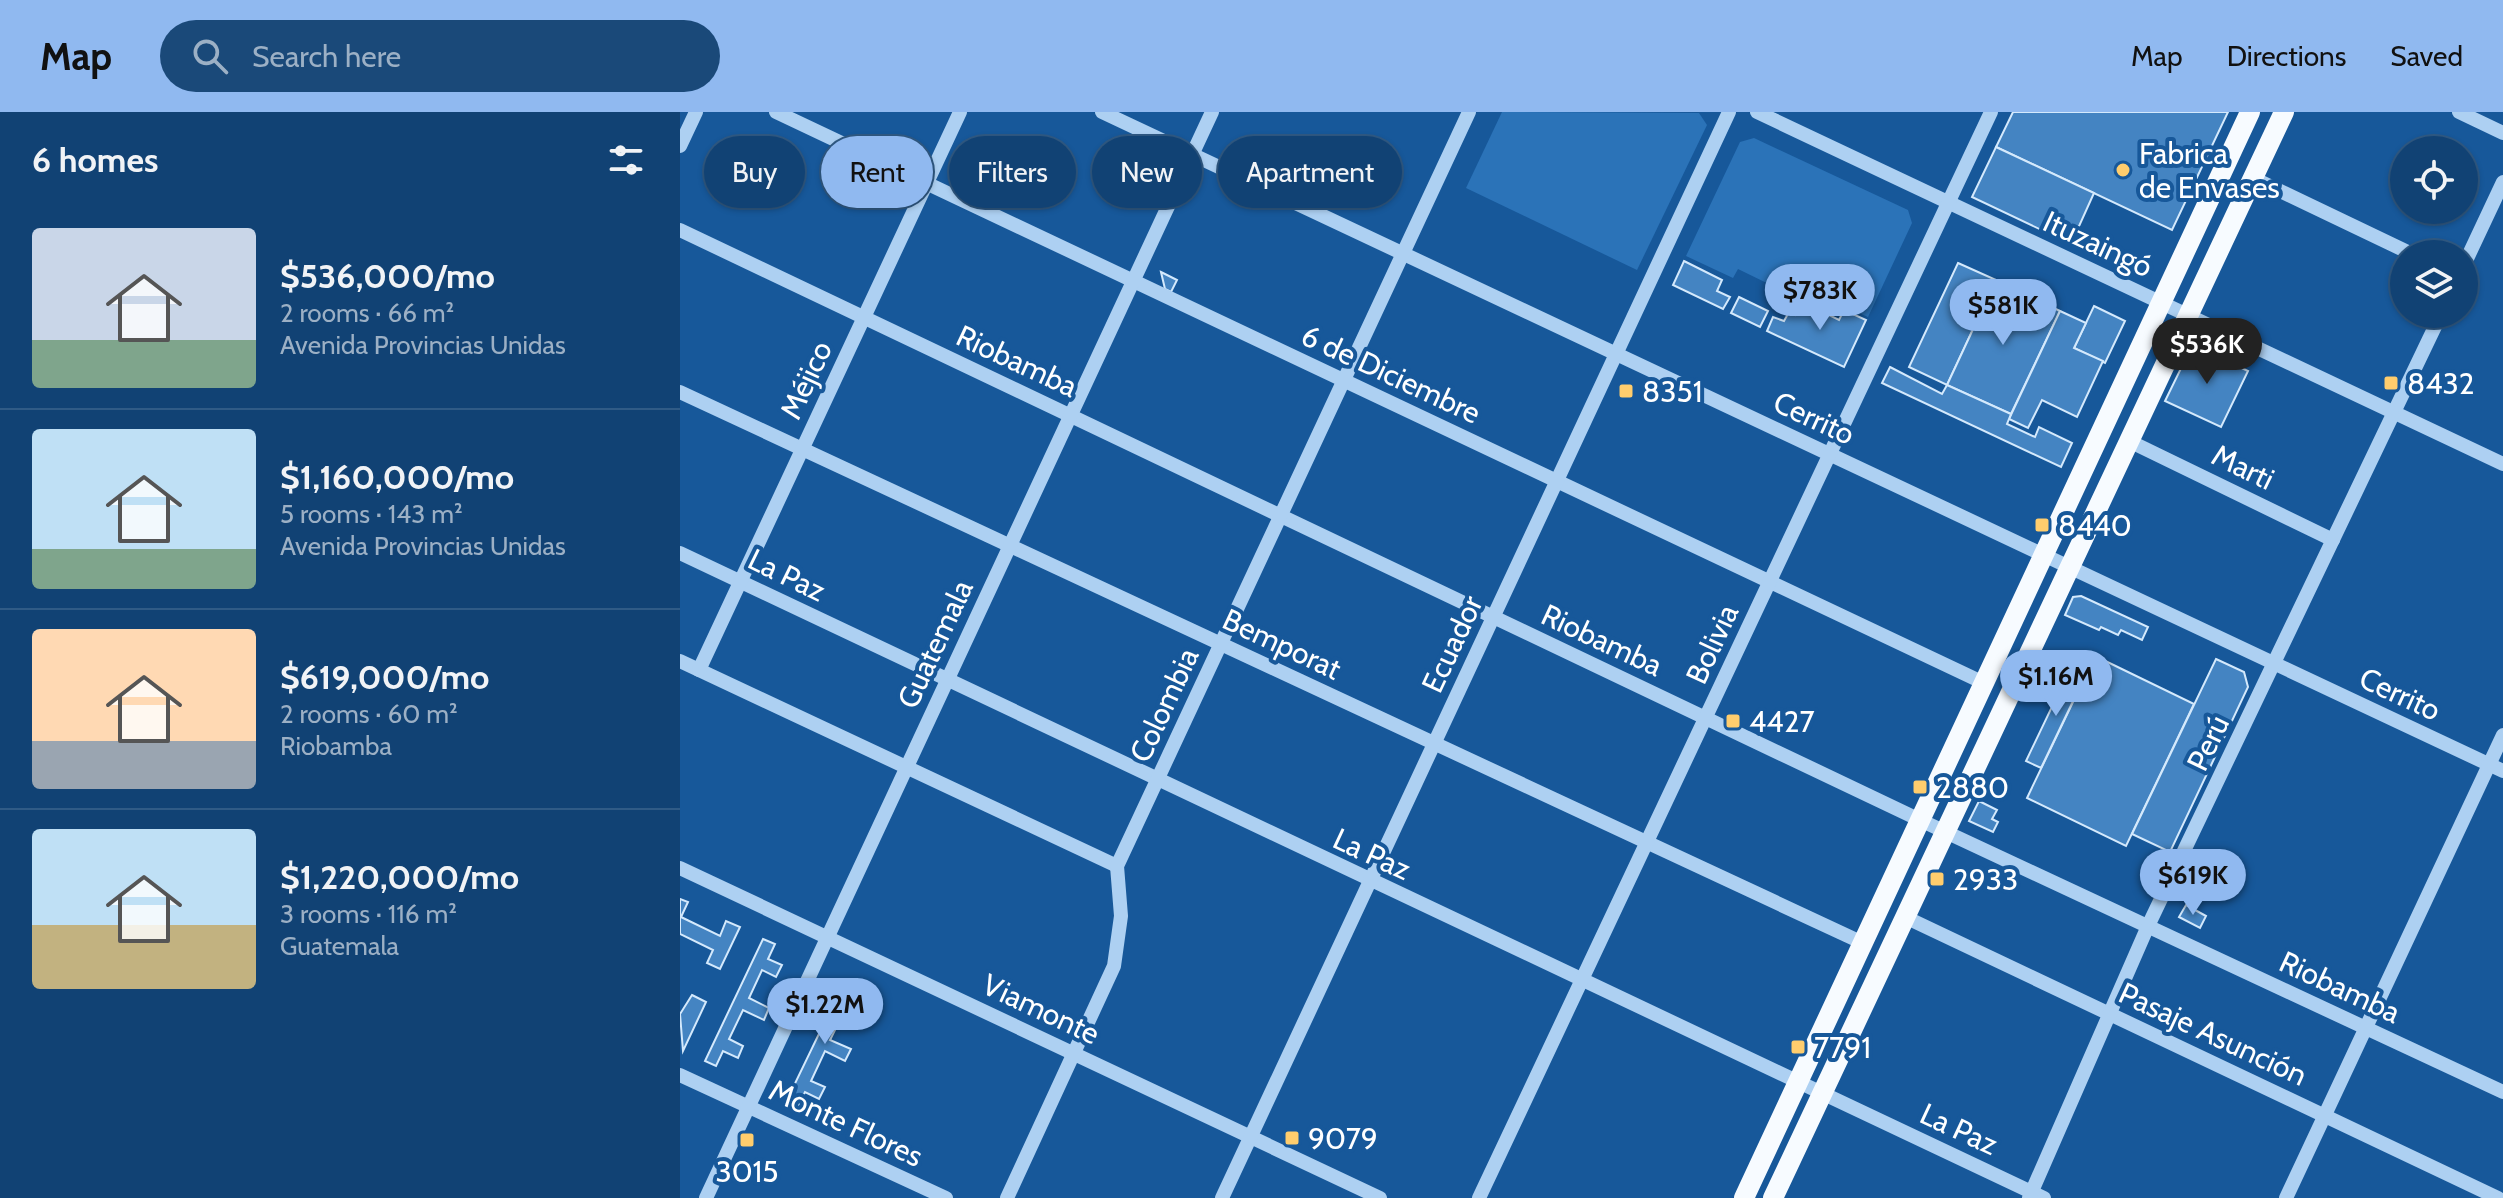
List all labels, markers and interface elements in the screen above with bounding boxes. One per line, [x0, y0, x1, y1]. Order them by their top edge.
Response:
search box [160, 20, 720, 92]
text: Map [40, 33, 112, 80]
icon: search [188, 34, 232, 78]
text: Search here [252, 38, 401, 75]
text: Map [2131, 39, 2183, 73]
text: Directions [2227, 39, 2346, 73]
text: Saved [2390, 39, 2463, 73]
place label: Fabrica de Envases [2139, 135, 2280, 206]
chip: Buy [704, 136, 805, 208]
chip: Rent [821, 136, 933, 208]
chip: Filters [949, 136, 1076, 208]
chip: New [1092, 136, 1202, 208]
chip: Apartment [1218, 136, 1402, 208]
map controls [2390, 136, 2478, 328]
button: locate [2390, 136, 2478, 224]
icon: filters [604, 138, 648, 182]
text: 6 homes [32, 139, 158, 181]
marker: Fabrica de Envases [2114, 161, 2132, 179]
street label: Ituzaingó [2037, 203, 2159, 285]
button: layers [2390, 240, 2478, 328]
text: $536,000/mo [280, 255, 495, 297]
icon: home [96, 260, 192, 356]
pin: $783K [1764, 264, 1876, 332]
text: $783K [1783, 274, 1857, 306]
pin: $581K [1947, 279, 2059, 347]
text: $581K [1968, 289, 2038, 321]
text: 2 rooms · 66 m² [280, 297, 454, 329]
street label: 6 de Diciembre [1296, 316, 1486, 432]
street label: Riobamba [951, 317, 1084, 405]
pin: $536K [2151, 318, 2263, 386]
text: $536K [2170, 328, 2244, 360]
text: Avenida Provincias Unidas [280, 329, 566, 361]
street label: Méjico [772, 335, 840, 425]
place label: 8432 [2407, 365, 2474, 402]
place label: 8351 [1642, 373, 1702, 410]
marker: 8432 [2382, 374, 2400, 392]
marker: 8351 [1617, 382, 1635, 400]
street label: Cerrito [1768, 383, 1860, 453]
street label: Marti [2206, 436, 2280, 498]
text: $1,160,000/mo [280, 456, 514, 498]
icon: home [96, 461, 192, 557]
text: 5 rooms · 143 m² [280, 498, 463, 530]
place label: 8440 [2058, 507, 2132, 544]
marker: 8440 [2033, 516, 2051, 534]
text: Avenida Provincias Unidas [280, 530, 566, 562]
street label: La Paz [742, 541, 832, 609]
street label: Guatemala [889, 573, 981, 714]
street label: Ecuador [1414, 589, 1491, 698]
street label: Riobamba [1536, 596, 1669, 684]
street label: Bolivia [1678, 598, 1747, 690]
street label: Bemporat [1217, 601, 1347, 687]
street label: Colombia [1122, 641, 1207, 768]
pin: $1.16M [1991, 650, 2121, 718]
text: $619,000/mo [280, 656, 489, 698]
street label: Cerrito [2354, 659, 2446, 729]
text: $1.16M [2018, 660, 2094, 692]
icon: home [96, 661, 192, 757]
text: 2 rooms · 60 m² [280, 698, 458, 730]
place label: 4427 [1749, 703, 1815, 740]
street label: Perú [2179, 709, 2237, 777]
marker: 4427 [1724, 712, 1742, 730]
text: Riobamba [280, 730, 392, 762]
place label: 2880 [1936, 769, 2009, 806]
marker: 2880 [1911, 778, 1929, 796]
street label: La Paz [1327, 820, 1417, 888]
pin: $619K [2137, 849, 2249, 917]
text: $1,220,000/mo [280, 856, 519, 898]
text: $619K [2158, 859, 2228, 891]
icon: home [96, 861, 192, 957]
place label: 2933 [1953, 861, 2018, 898]
marker: 2933 [1928, 870, 1946, 888]
text: 3 rooms · 116 m² [280, 898, 457, 930]
text: Guatemala [280, 930, 399, 962]
street label: Riobamba [2274, 943, 2407, 1031]
street label: Viamonte [977, 966, 1105, 1052]
street label: Pasaje Asunción [2113, 974, 2313, 1094]
pin: $1.22M [760, 978, 890, 1046]
text: $1.22M [785, 988, 865, 1020]
place label: 7791 [1814, 1029, 1871, 1066]
marker: 7791 [1789, 1038, 1807, 1056]
street label: Monte Flores [763, 1071, 929, 1175]
street label: La Paz [1914, 1095, 2004, 1163]
place label: 9079 [1308, 1120, 1378, 1157]
marker: 9079 [1283, 1129, 1301, 1147]
marker: 3015 [738, 1131, 756, 1149]
place label: 3015 [715, 1153, 779, 1190]

